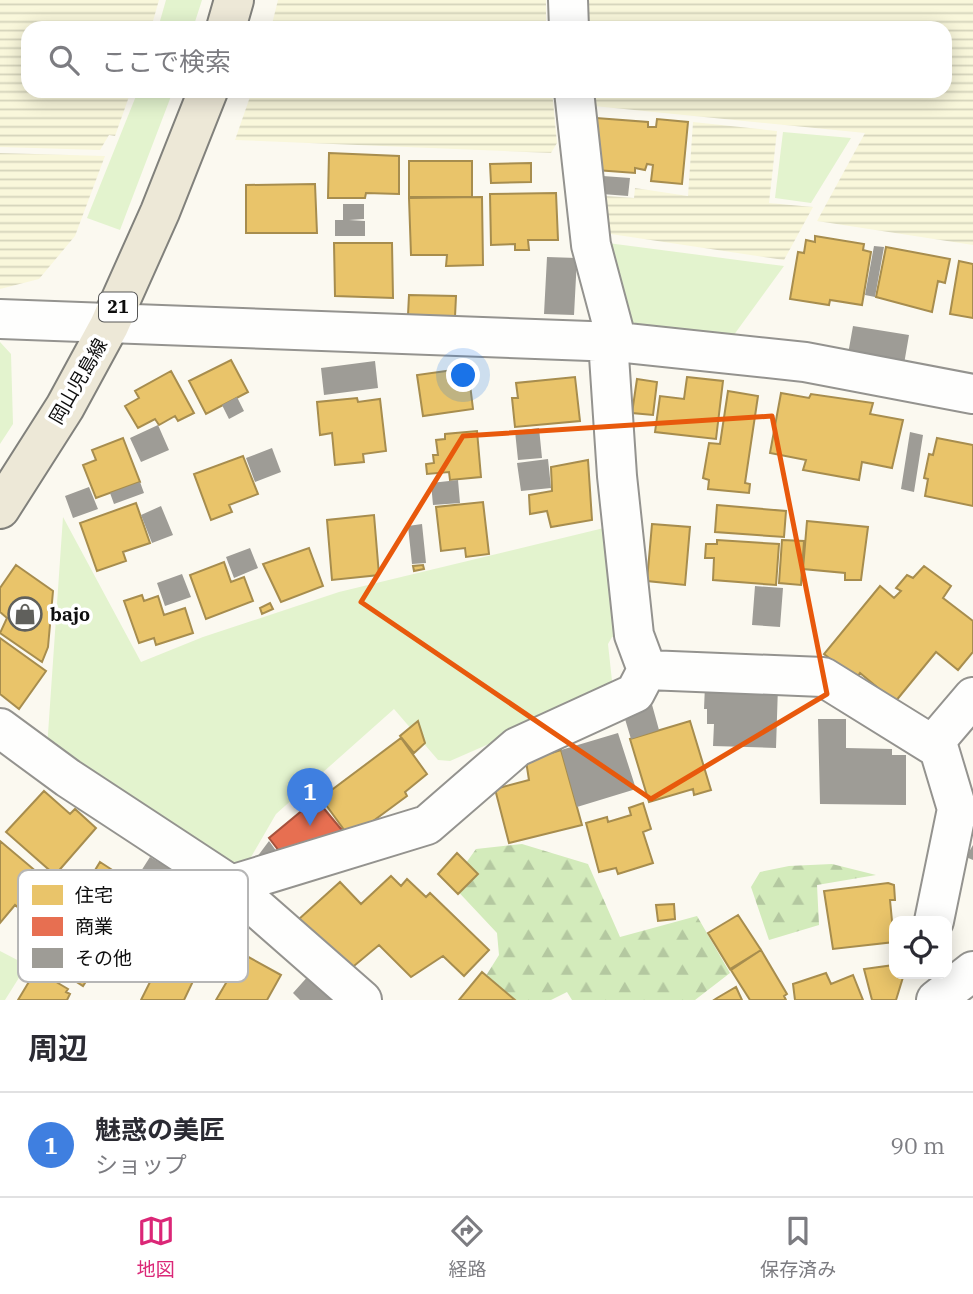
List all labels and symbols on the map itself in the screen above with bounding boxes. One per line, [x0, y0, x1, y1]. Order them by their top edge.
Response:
road number: 21 [99, 292, 137, 321]
street label: 岡山児島線 [44, 334, 112, 428]
your location [446, 358, 480, 392]
shop icon: bajo [6, 595, 44, 633]
place label: bajo [50, 602, 90, 626]
pin: 1 [287, 768, 333, 826]
legend [18, 870, 248, 982]
text: 住宅 [75, 883, 113, 907]
text: 商業 [75, 914, 113, 938]
text: その他 [75, 946, 132, 970]

